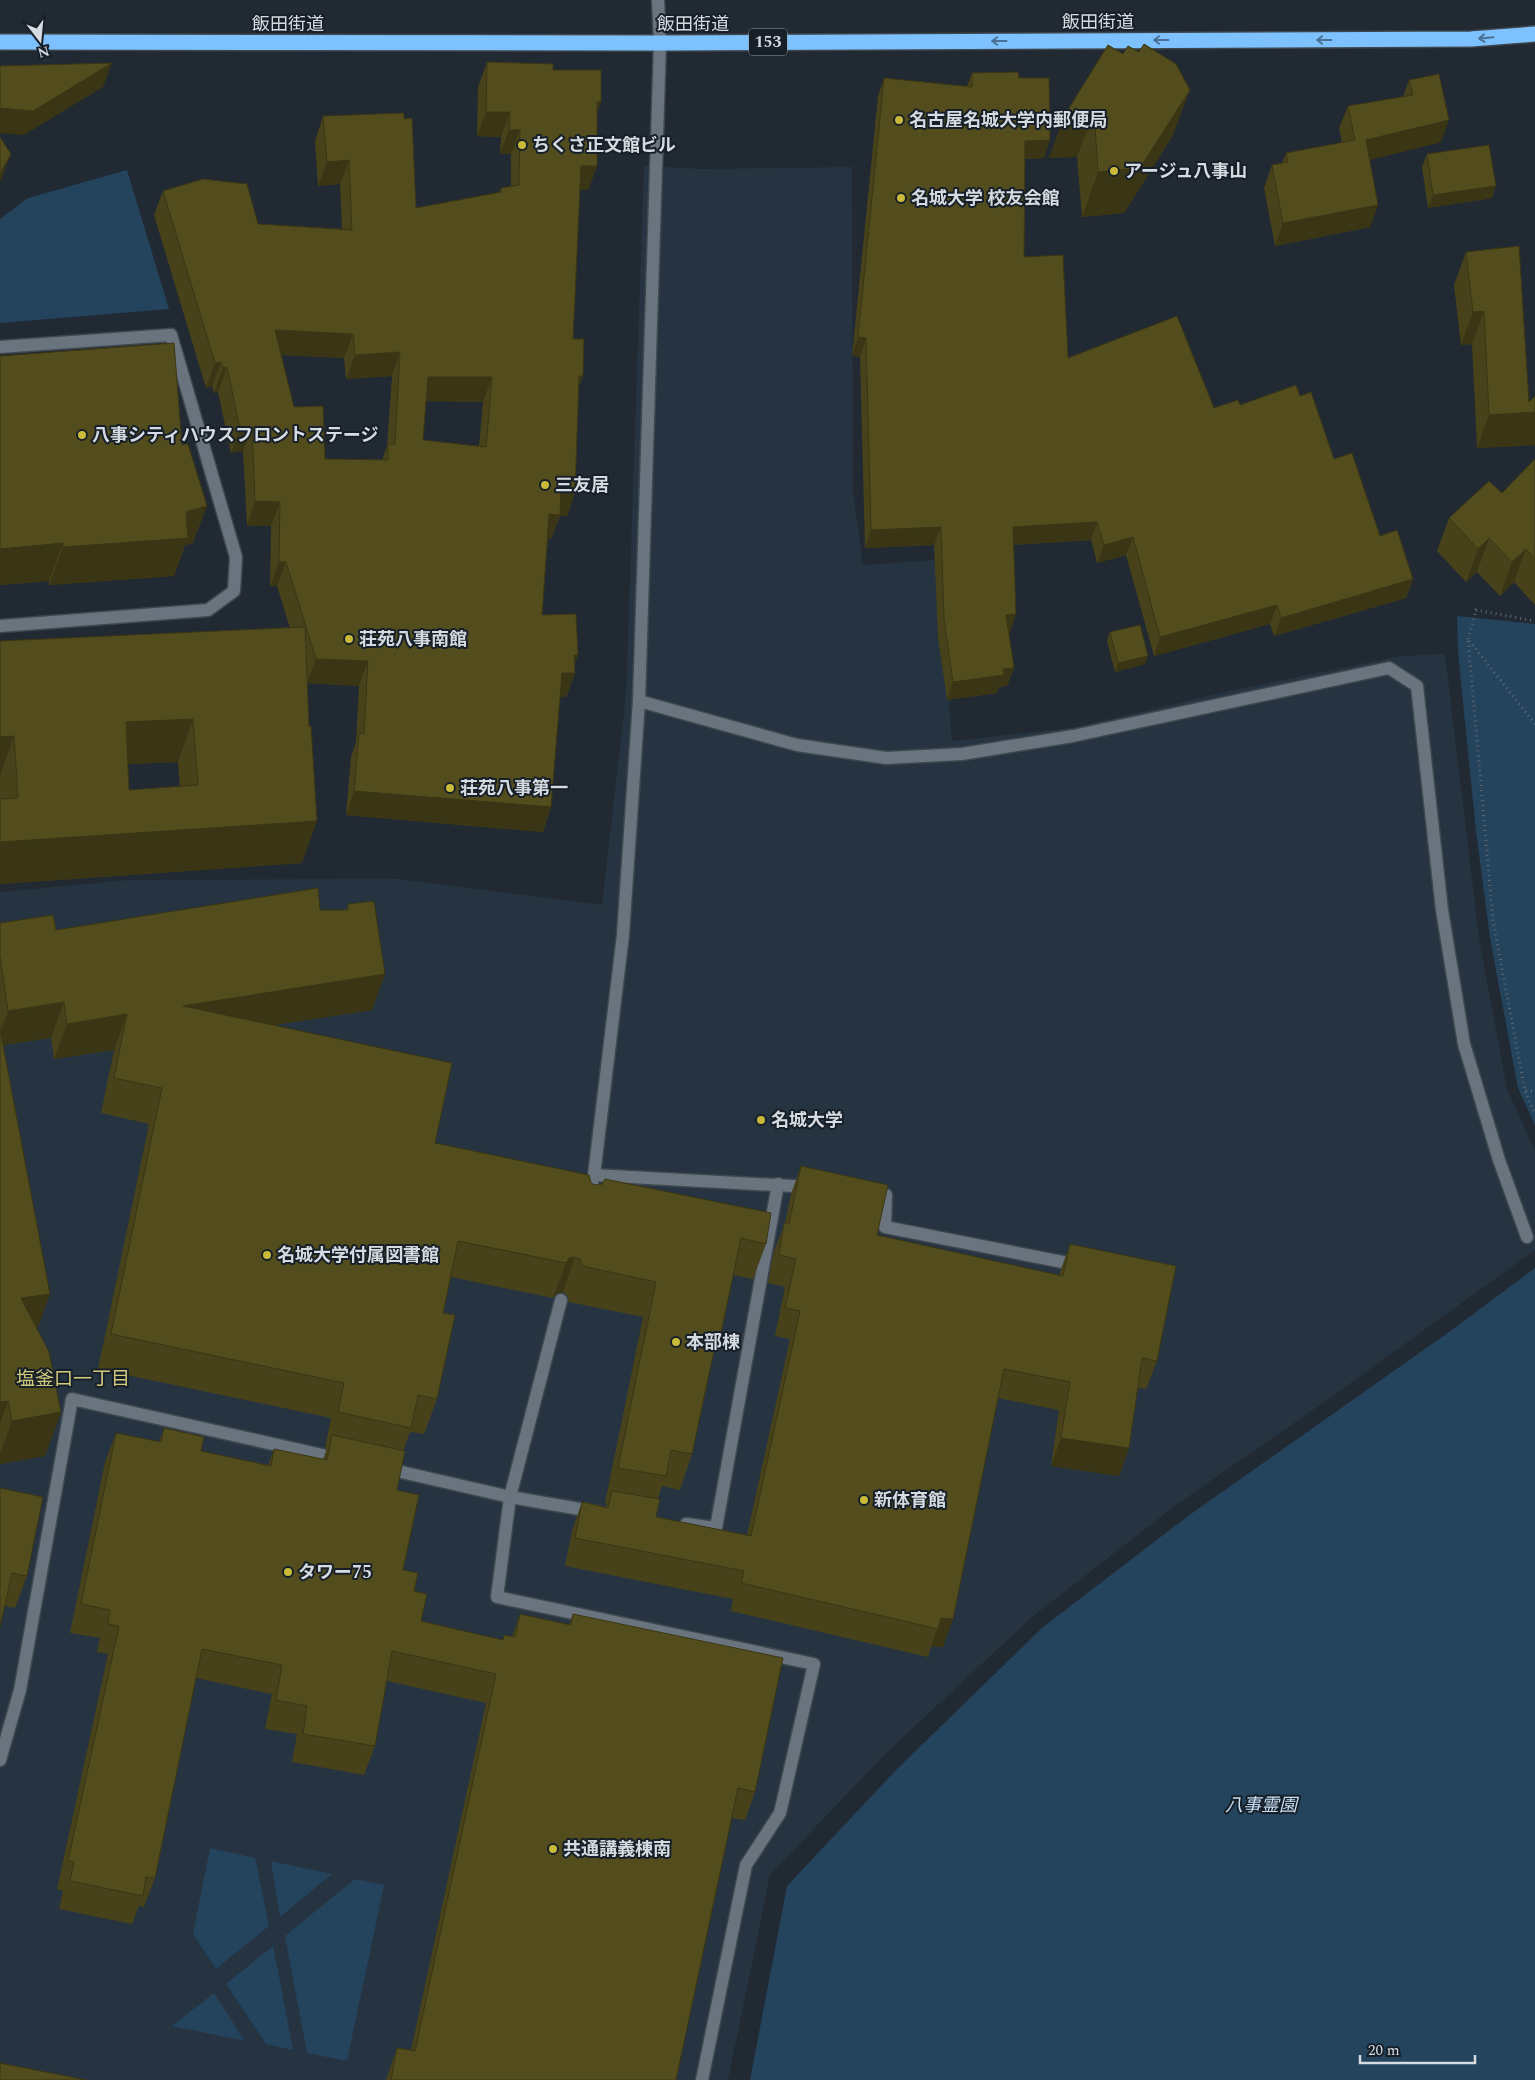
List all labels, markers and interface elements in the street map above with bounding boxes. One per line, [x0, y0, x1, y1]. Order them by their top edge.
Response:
street label: 飯田街道 [1062, 9, 1134, 36]
street label: 飯田街道 [252, 11, 324, 38]
street label: 飯田街道 [657, 11, 729, 38]
north arrow [15, 15, 65, 65]
road number: 153 [749, 28, 787, 56]
one-way arrow [1479, 33, 1495, 42]
one-way arrow [1316, 35, 1332, 45]
one-way arrow [991, 36, 1008, 46]
one-way arrow [1154, 36, 1170, 45]
text: N [35, 40, 52, 64]
place label: 名古屋名城大学内郵便局 [909, 107, 1107, 134]
marker: 名古屋名城大学内郵便局 [893, 114, 905, 126]
place label: ちくさ正文館ビル [532, 132, 676, 159]
marker: ちくさ正文館ビル [516, 139, 528, 151]
place label: アージュ八事山 [1124, 158, 1247, 185]
marker: アージュ八事山 [1108, 165, 1120, 177]
place label: 名城大学 校友会館 [911, 185, 1060, 212]
marker: 名城大学 校友会館 [895, 192, 907, 204]
place label: 八事シティハウスフロントステージ [92, 422, 379, 449]
marker: 八事シティハウスフロントステージ [76, 429, 88, 441]
place label: 三友居 [555, 472, 609, 499]
marker: 三友居 [539, 479, 551, 491]
place label: 荘苑八事南館 [359, 626, 467, 653]
marker: 荘苑八事南館 [343, 633, 355, 645]
place label: 荘苑八事第一 [460, 775, 568, 802]
marker: 荘苑八事第一 [444, 782, 456, 794]
place label: 名城大学 [771, 1107, 843, 1134]
marker: 名城大学 [755, 1114, 767, 1126]
place label: 名城大学付属図書館 [277, 1242, 439, 1269]
marker: 名城大学付属図書館 [261, 1249, 273, 1261]
place label: 本部棟 [686, 1329, 740, 1356]
marker: 本部棟 [670, 1336, 682, 1348]
district label: 塩釜口一丁目 [16, 1365, 130, 1394]
place label: 新体育館 [874, 1487, 946, 1514]
marker: 新体育館 [858, 1494, 870, 1506]
place label: タワー75 [298, 1559, 372, 1586]
marker: タワー75 [282, 1566, 294, 1578]
park label: 八事霊園 [1225, 1792, 1300, 1819]
place label: 共通講義棟南 [563, 1836, 671, 1863]
marker: 共通講義棟南 [547, 1843, 559, 1855]
scale bar [1360, 2032, 1475, 2064]
text: 20 m [1368, 2039, 1400, 2062]

